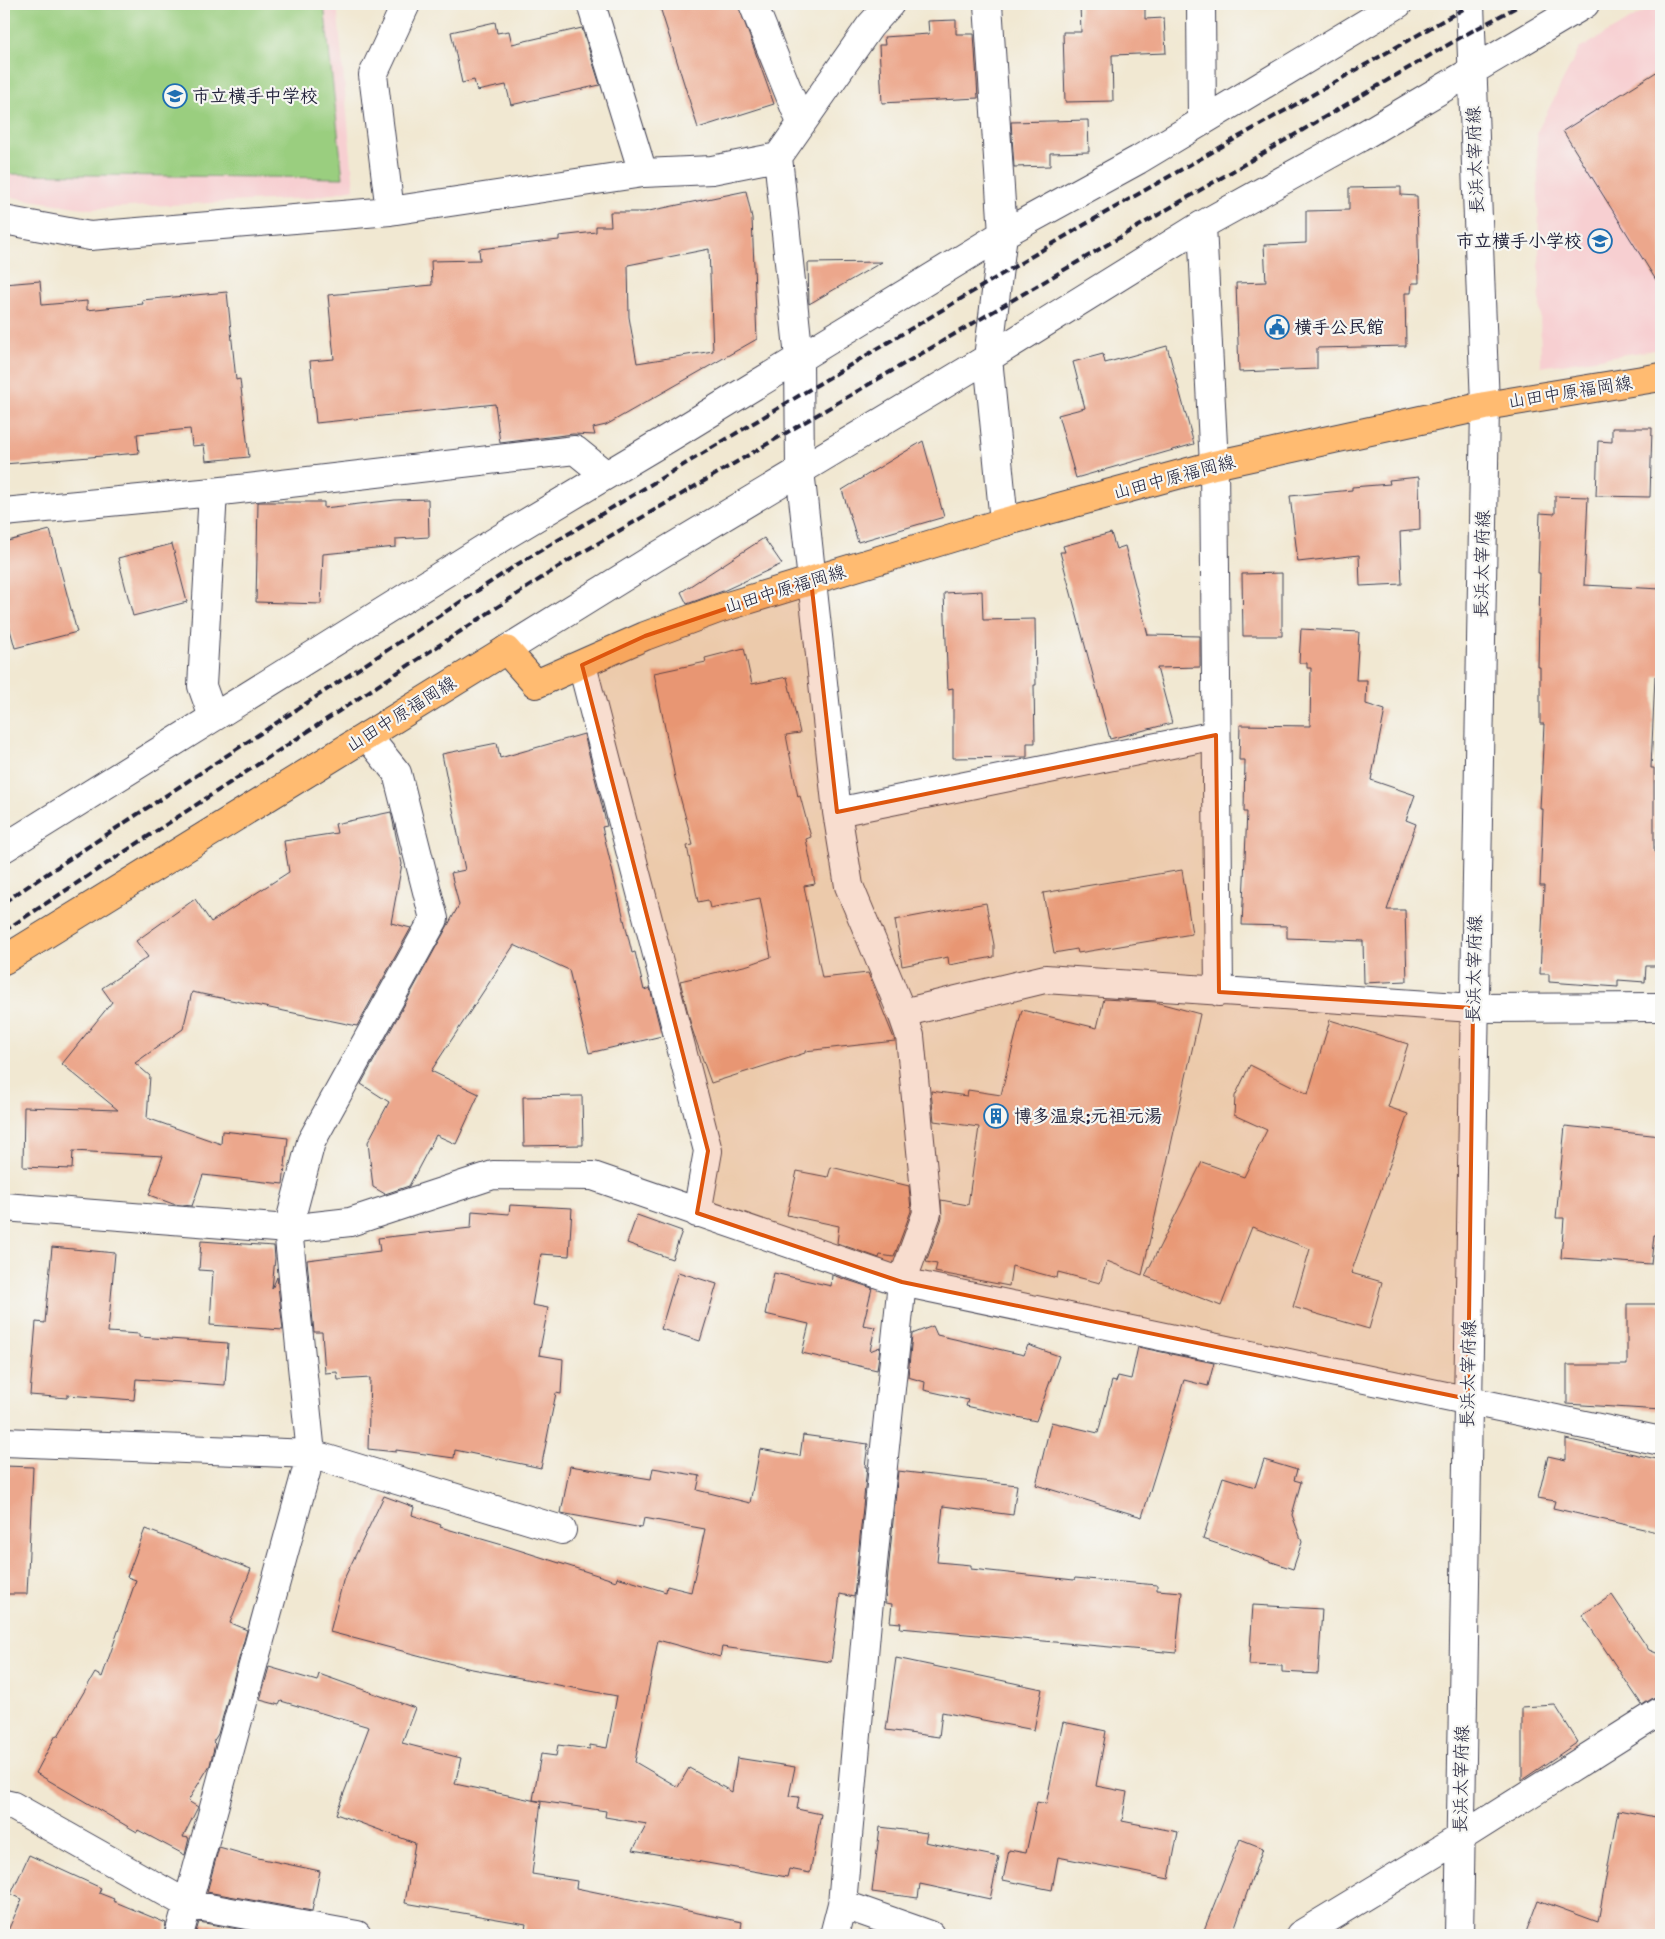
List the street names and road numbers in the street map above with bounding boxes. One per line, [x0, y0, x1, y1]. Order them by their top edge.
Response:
street label: 長浜太宰府線 [1462, 106, 1488, 214]
street label: 山田中原福岡線 [1506, 371, 1634, 413]
street label: 山田中原福岡線 [1110, 450, 1238, 504]
street label: 長浜太宰府線 [1470, 510, 1494, 618]
street label: 山田中原福岡線 [722, 560, 848, 618]
street label: 山田中原福岡線 [342, 671, 460, 757]
street label: 長浜太宰府線 [1462, 915, 1486, 1023]
street label: 長浜太宰府線 [1456, 1320, 1480, 1428]
street label: 長浜太宰府線 [1449, 1725, 1473, 1833]

